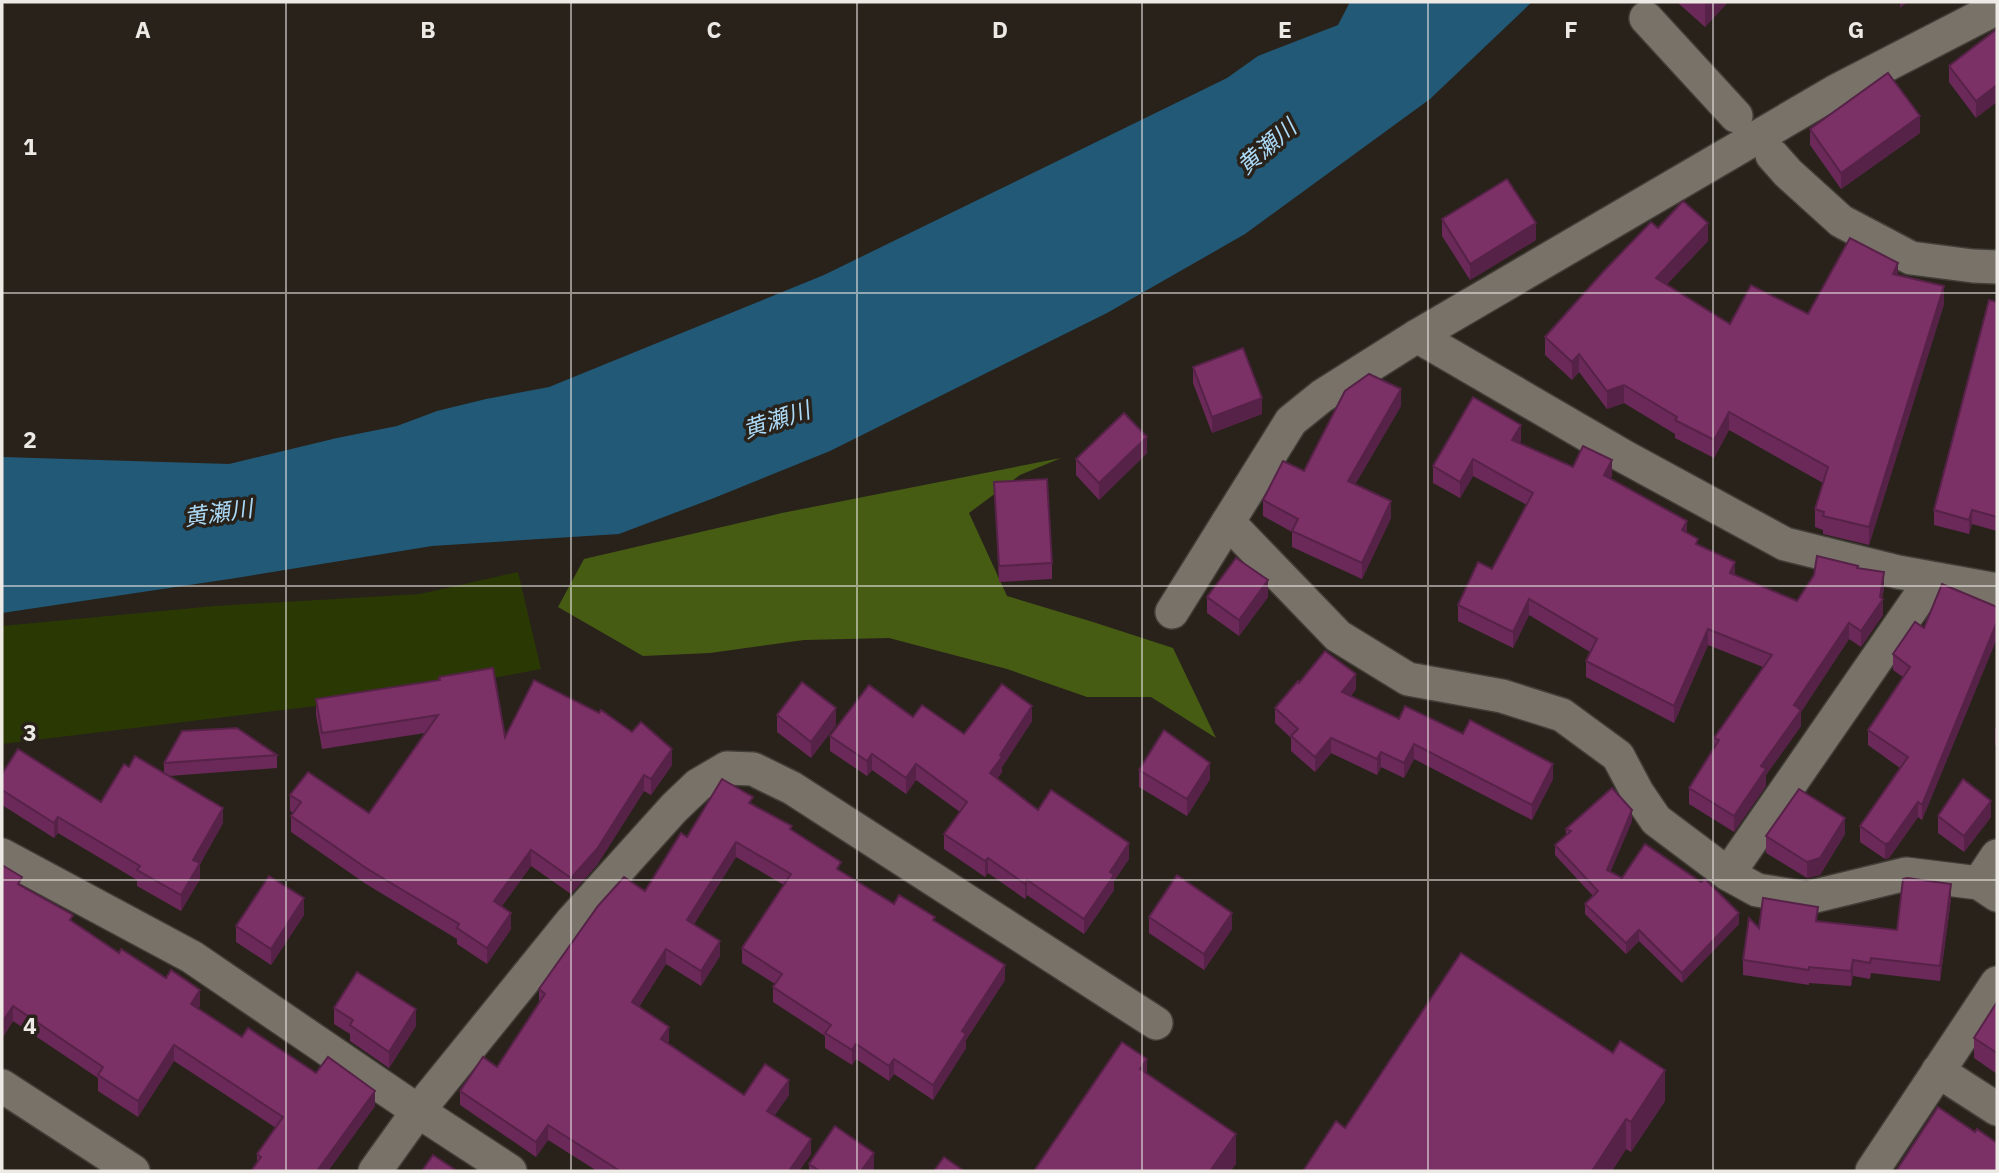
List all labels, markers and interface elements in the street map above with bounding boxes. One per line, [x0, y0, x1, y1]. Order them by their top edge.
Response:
text: A [135, 14, 151, 44]
text: B [420, 14, 436, 44]
text: C [707, 14, 722, 44]
text: D [992, 14, 1008, 44]
text: E [1278, 14, 1292, 44]
text: F [1564, 14, 1578, 44]
text: G [1848, 14, 1864, 44]
water label: 黄瀬川 [1230, 110, 1304, 180]
text: 1 [23, 131, 37, 161]
water label: 黄瀬川 [739, 393, 816, 444]
text: 2 [23, 424, 37, 454]
water label: 黄瀬川 [182, 492, 257, 532]
text: 3 [23, 717, 37, 747]
text: 4 [23, 1010, 37, 1040]

